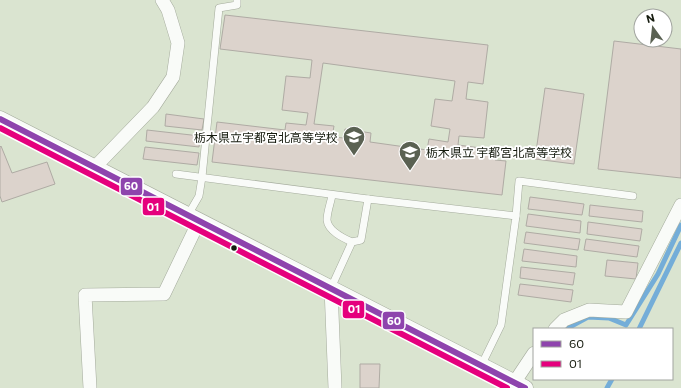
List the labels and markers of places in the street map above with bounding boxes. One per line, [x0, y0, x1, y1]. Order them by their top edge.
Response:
school or university icon: 栃木県立宇都宮北高等学校 [341, 124, 367, 157]
place label: 栃木県立宇都宮北高等学校 [194, 130, 338, 144]
school or university icon: 栃木県立 宇都宮北高等学校 [397, 139, 423, 172]
place label: 栃木県立 宇都宮北高等学校 [426, 145, 572, 159]
unlabelled marker [229, 243, 239, 253]

